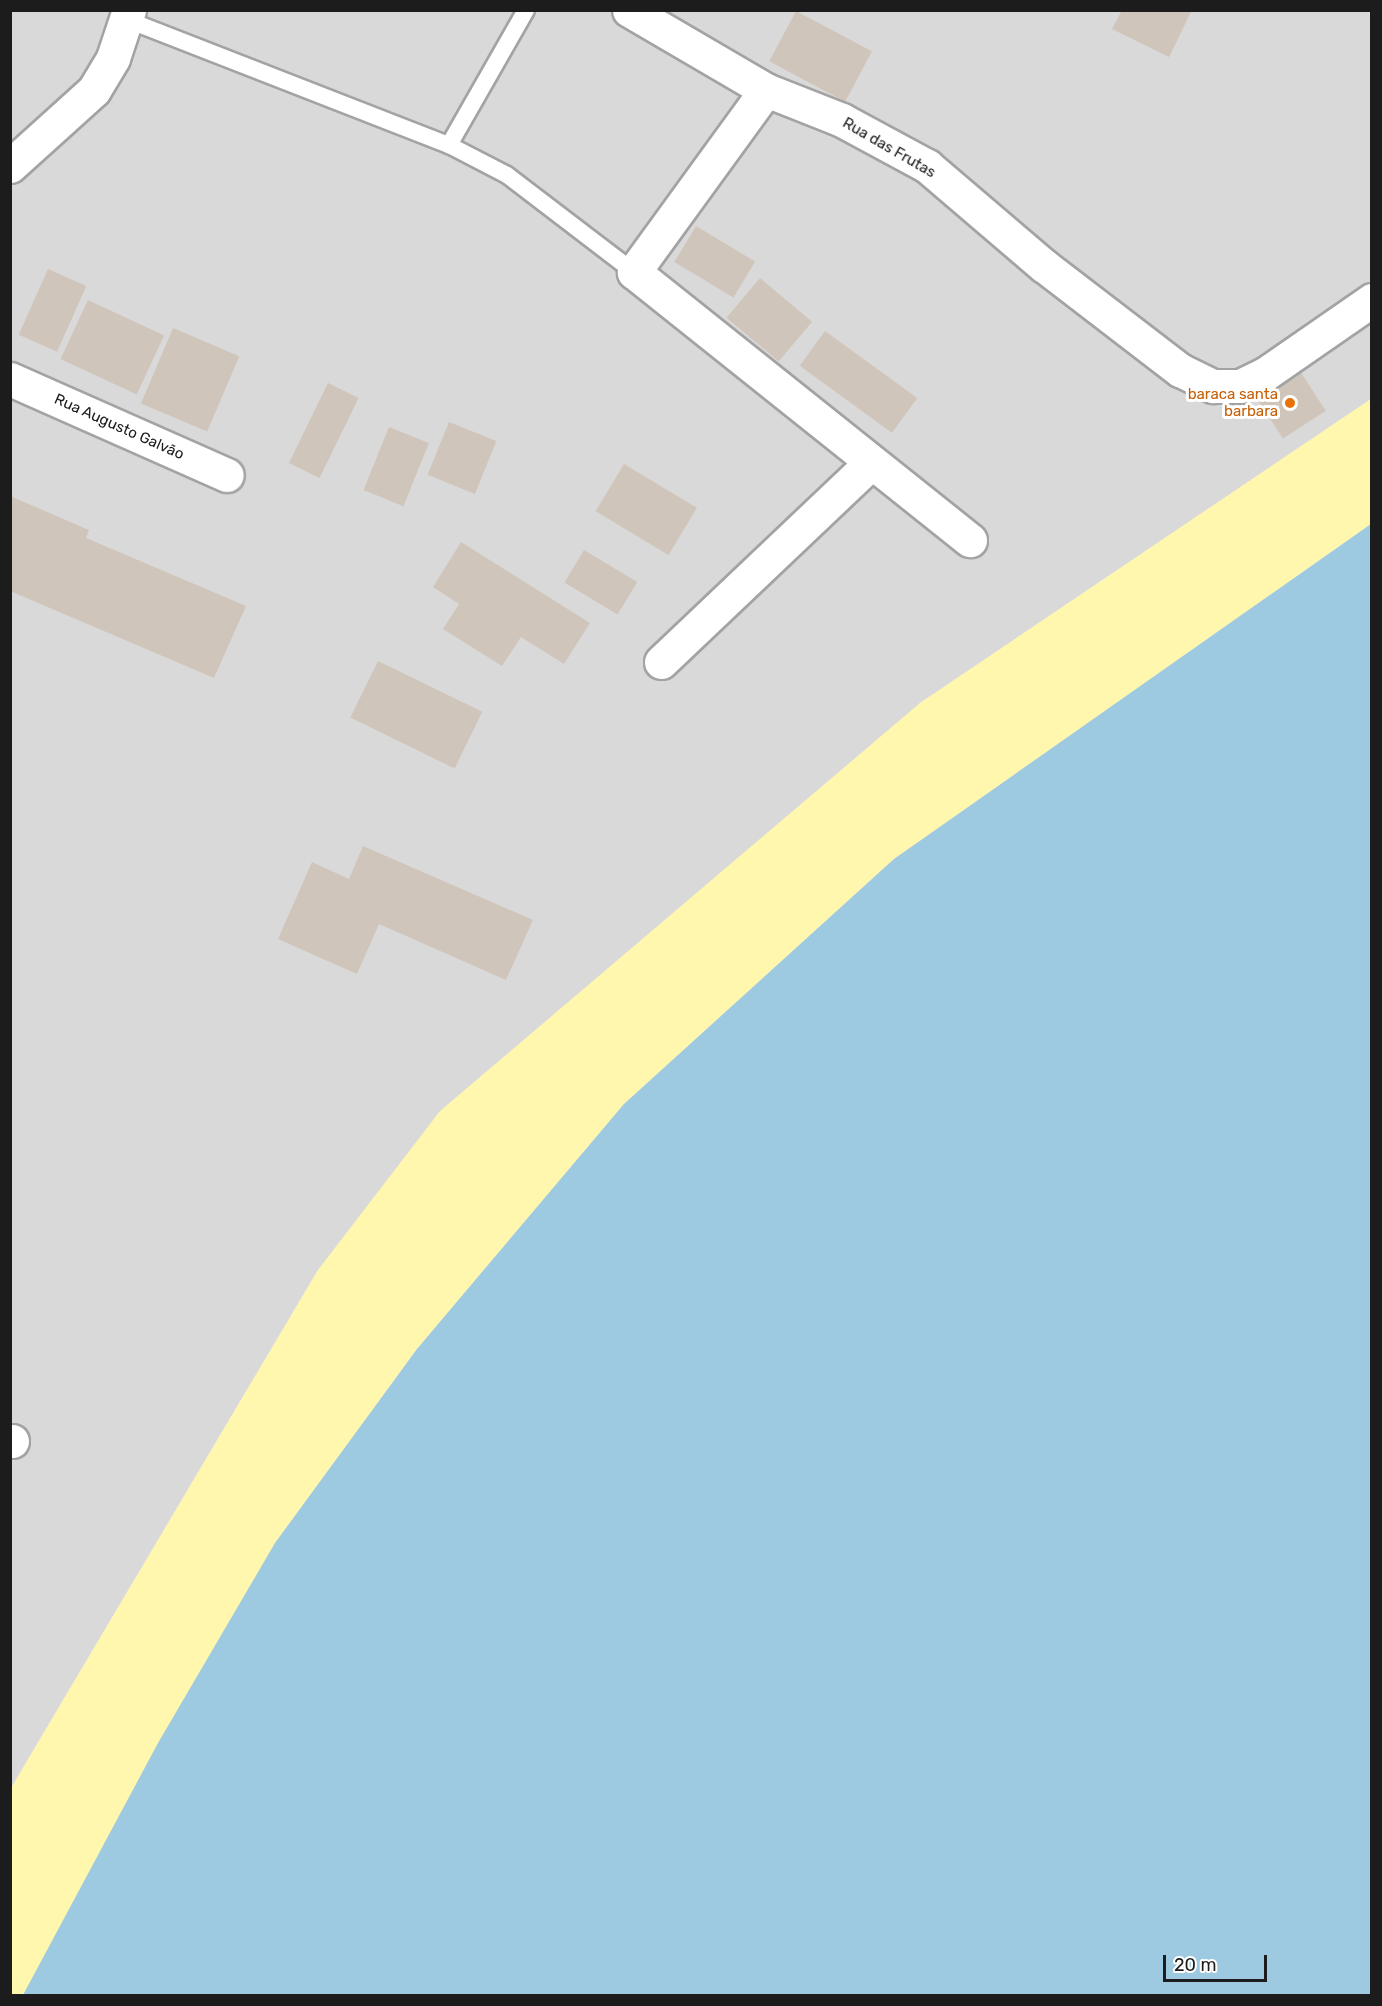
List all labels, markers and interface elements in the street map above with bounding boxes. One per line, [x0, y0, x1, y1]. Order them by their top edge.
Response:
street label: Rua das Frutas [839, 114, 939, 182]
place label: baraca santa barbara [1188, 385, 1278, 420]
street label: Rua Augusto Galvão [51, 390, 187, 464]
marker: baraca santa barbara [1283, 396, 1297, 410]
scale bar [1166, 1943, 1270, 1981]
text: 20 m [1174, 1954, 1216, 1976]

